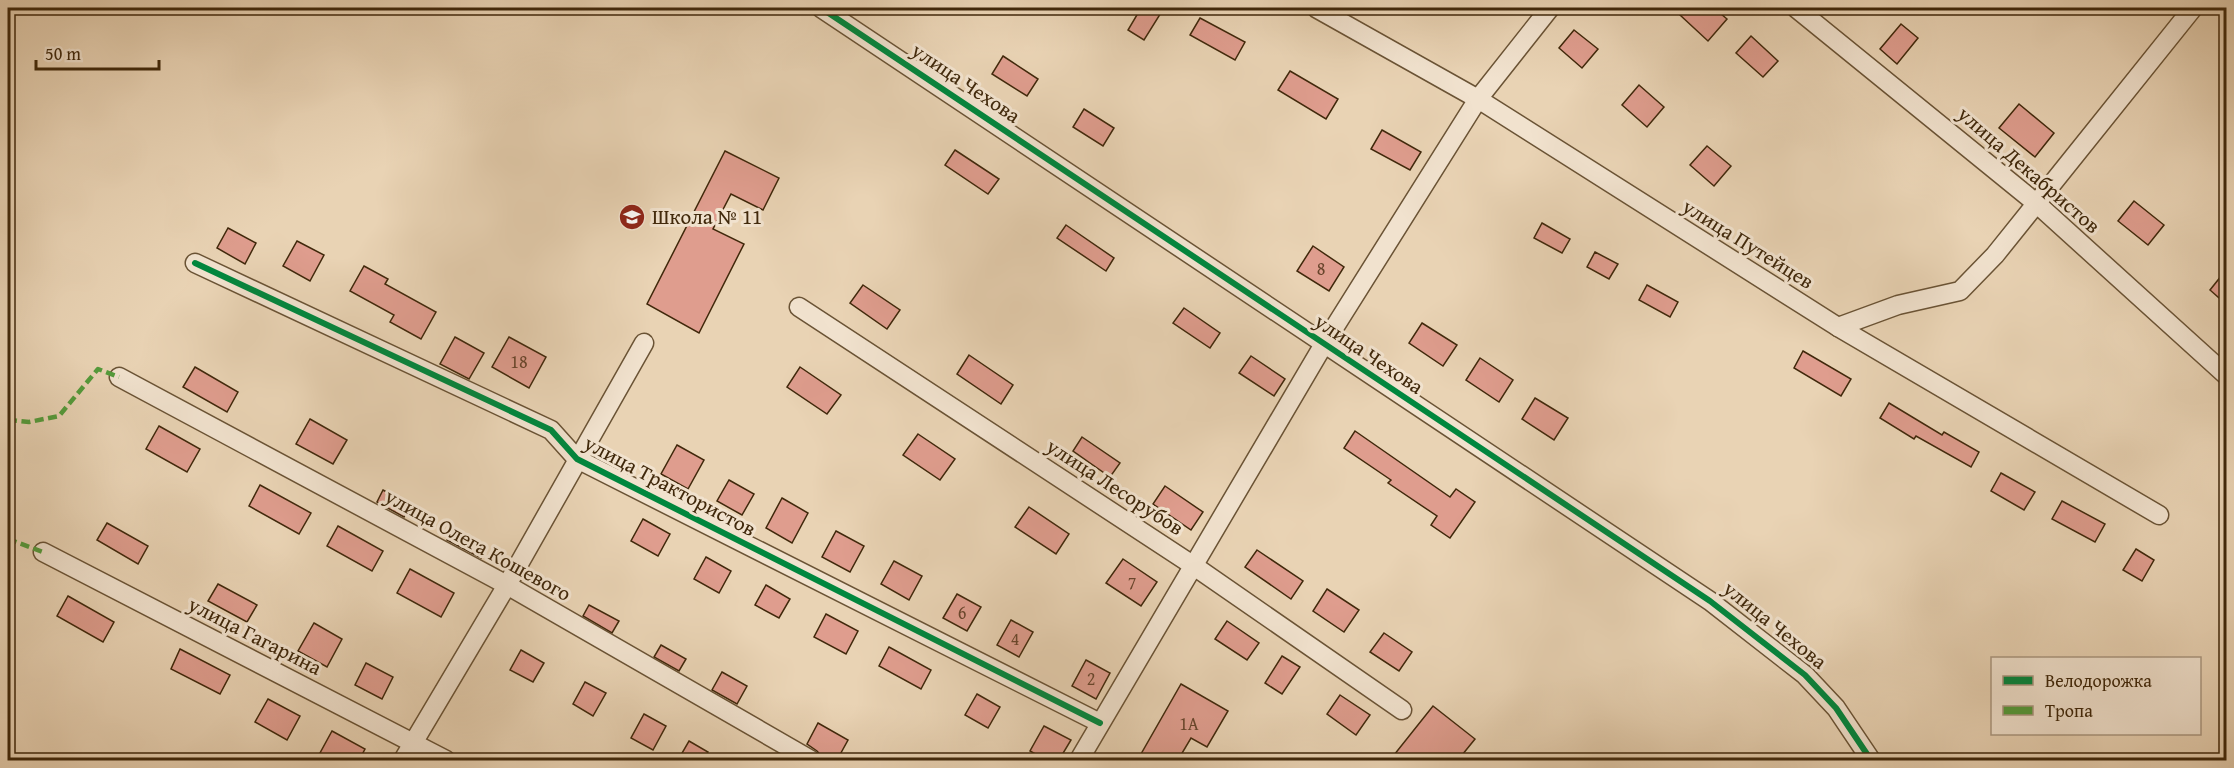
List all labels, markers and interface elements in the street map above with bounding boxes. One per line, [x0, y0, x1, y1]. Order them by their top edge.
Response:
scale bar [36, 33, 159, 71]
street label: улица Чехова [905, 34, 1027, 131]
text: 50 m [45, 40, 81, 67]
street label: улица Декабристов [1950, 98, 2108, 241]
street label: улица Путейцев [1676, 190, 1820, 296]
place label: Школа № 11 [652, 201, 762, 232]
school or university icon: Школа № 11 [617, 202, 647, 232]
house number: 8 [1317, 255, 1325, 282]
street label: улица Чехова [1308, 305, 1430, 402]
house number: 18 [510, 348, 528, 375]
street label: улица Трактористов [578, 427, 762, 544]
street label: улица Лесорубов [1040, 430, 1190, 543]
street label: улица Олега Кошевого [379, 480, 577, 609]
house number: 7 [1128, 569, 1136, 596]
street label: улица Чехова [1716, 572, 1834, 676]
street label: улица Гагарина [182, 588, 327, 683]
house number: 6 [958, 599, 966, 626]
house number: 4 [1011, 625, 1019, 652]
legend [1991, 657, 2201, 735]
house number: 2 [1087, 665, 1095, 692]
text: Велодорожка [2045, 667, 2152, 694]
text: Тропа [2045, 697, 2093, 724]
house number: 1А [1179, 710, 1199, 737]

